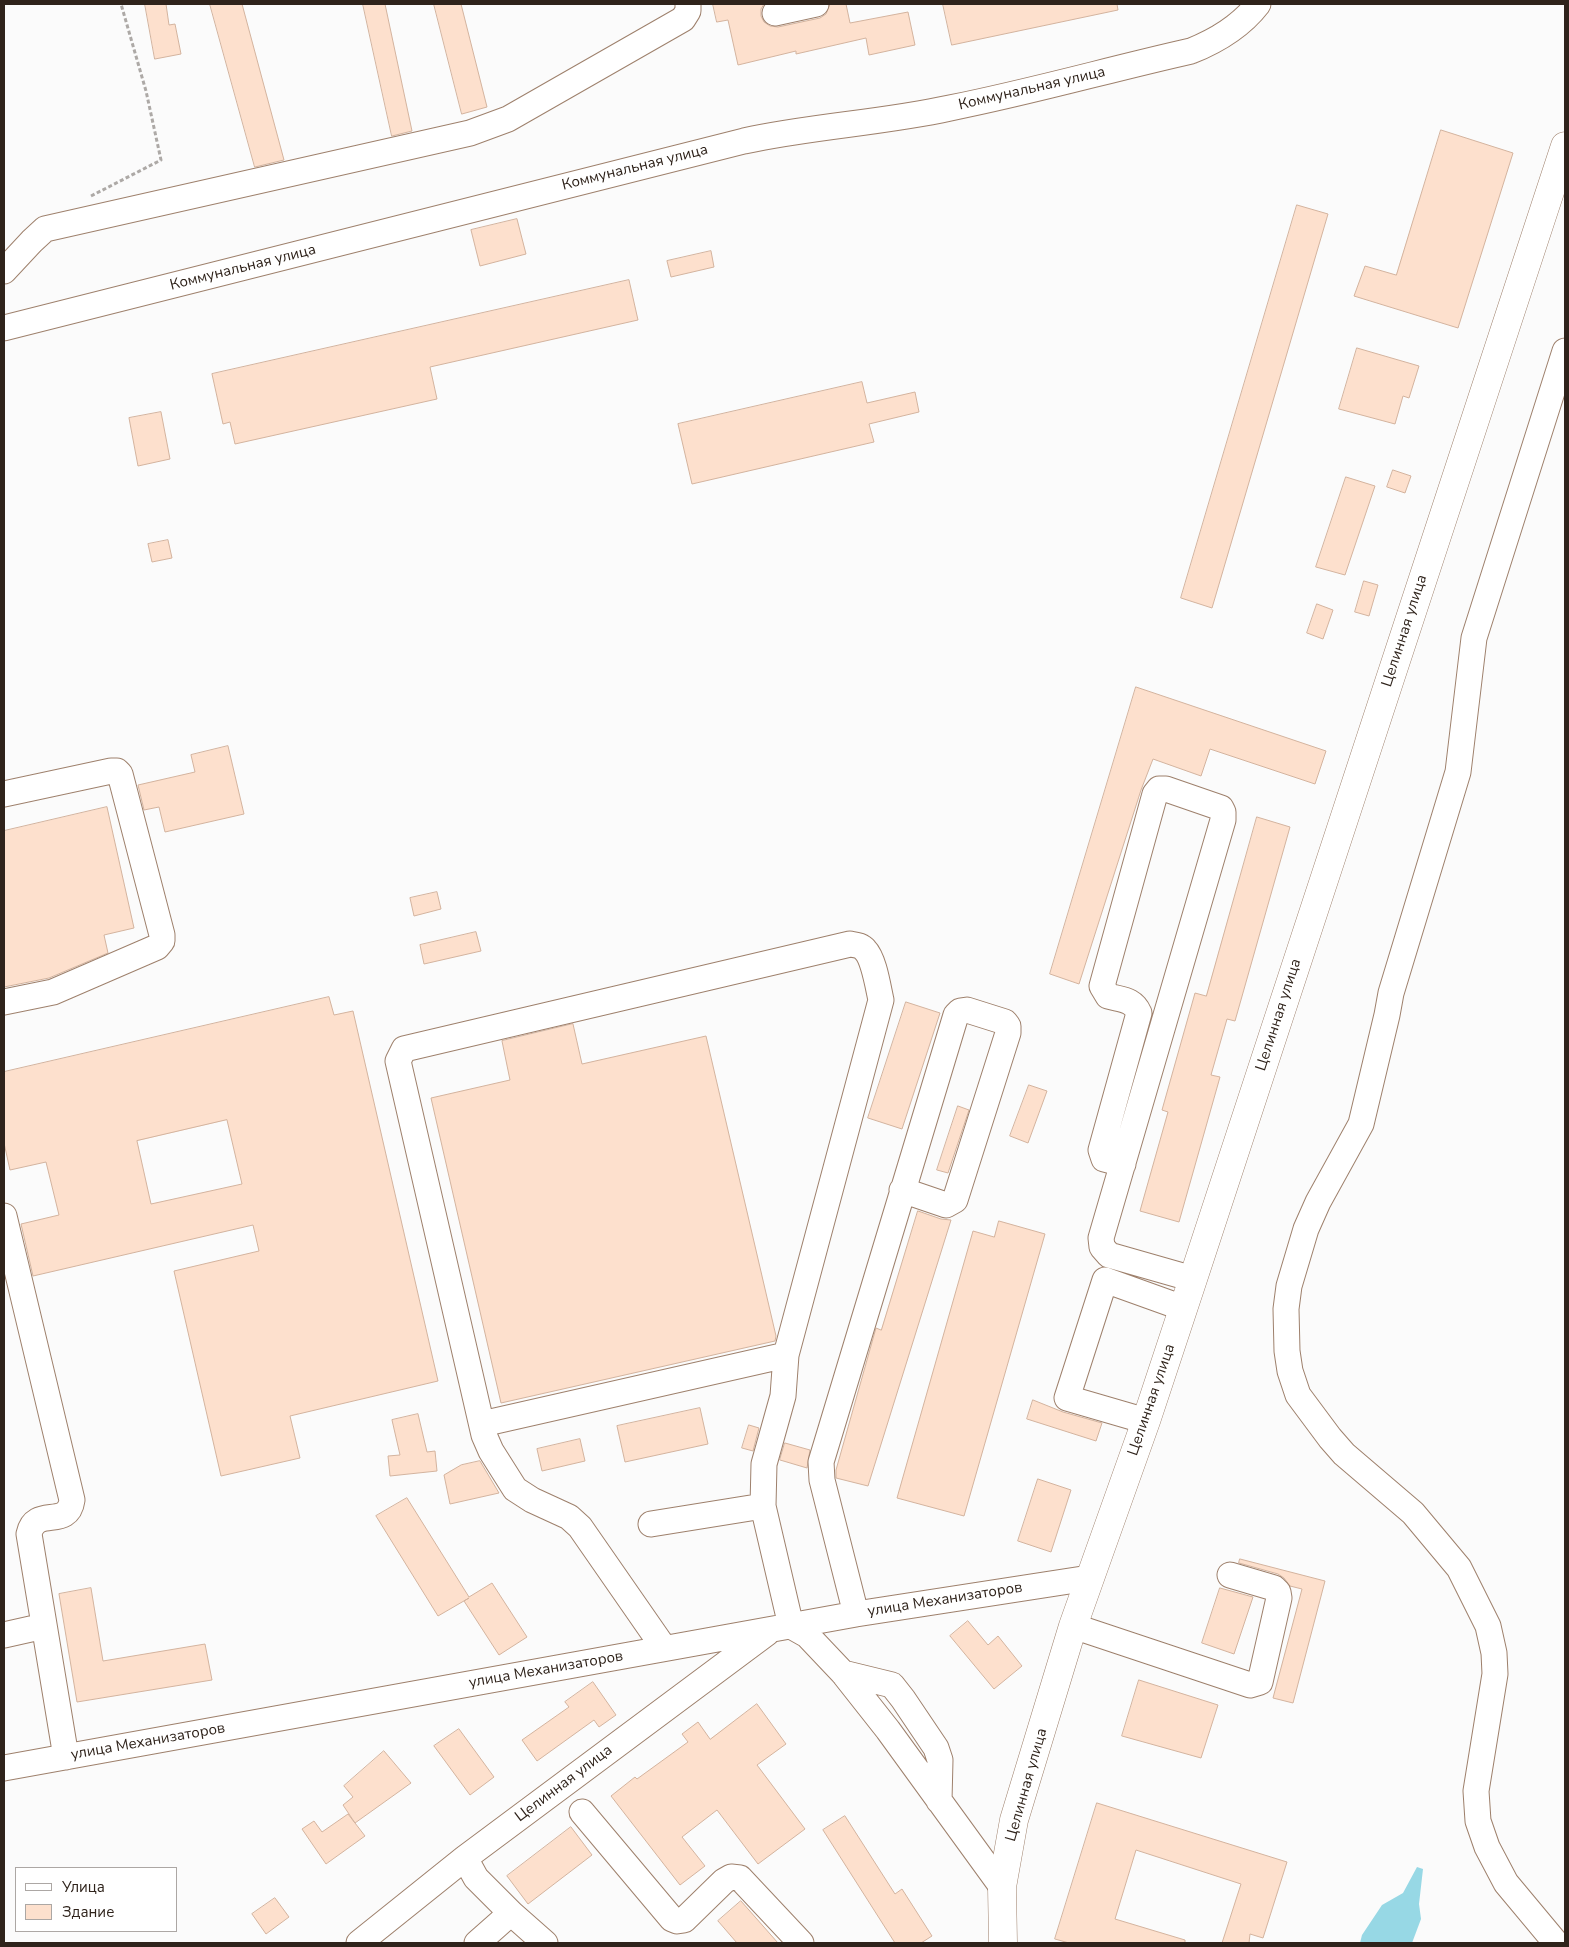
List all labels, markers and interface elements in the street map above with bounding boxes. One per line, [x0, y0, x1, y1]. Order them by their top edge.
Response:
street label: Коммунальная улица [957, 63, 1107, 115]
street label: Коммунальная улица [560, 141, 710, 195]
street label: Коммунальная улица [168, 241, 318, 295]
street label: Целинная улица [1378, 573, 1432, 689]
street label: Целинная улица [1252, 957, 1306, 1073]
street label: Целинная улица [1124, 1342, 1180, 1458]
street label: улица Механизаторов [866, 1579, 1024, 1621]
street label: улица Механизаторов [467, 1648, 625, 1692]
street label: улица Механизаторов [69, 1720, 227, 1764]
street label: Целинная улица [1002, 1726, 1052, 1844]
street label: Целинная улица [512, 1742, 616, 1826]
legend [15, 1867, 178, 1932]
text: Улица [62, 1877, 105, 1897]
text: Здание [62, 1902, 114, 1922]

